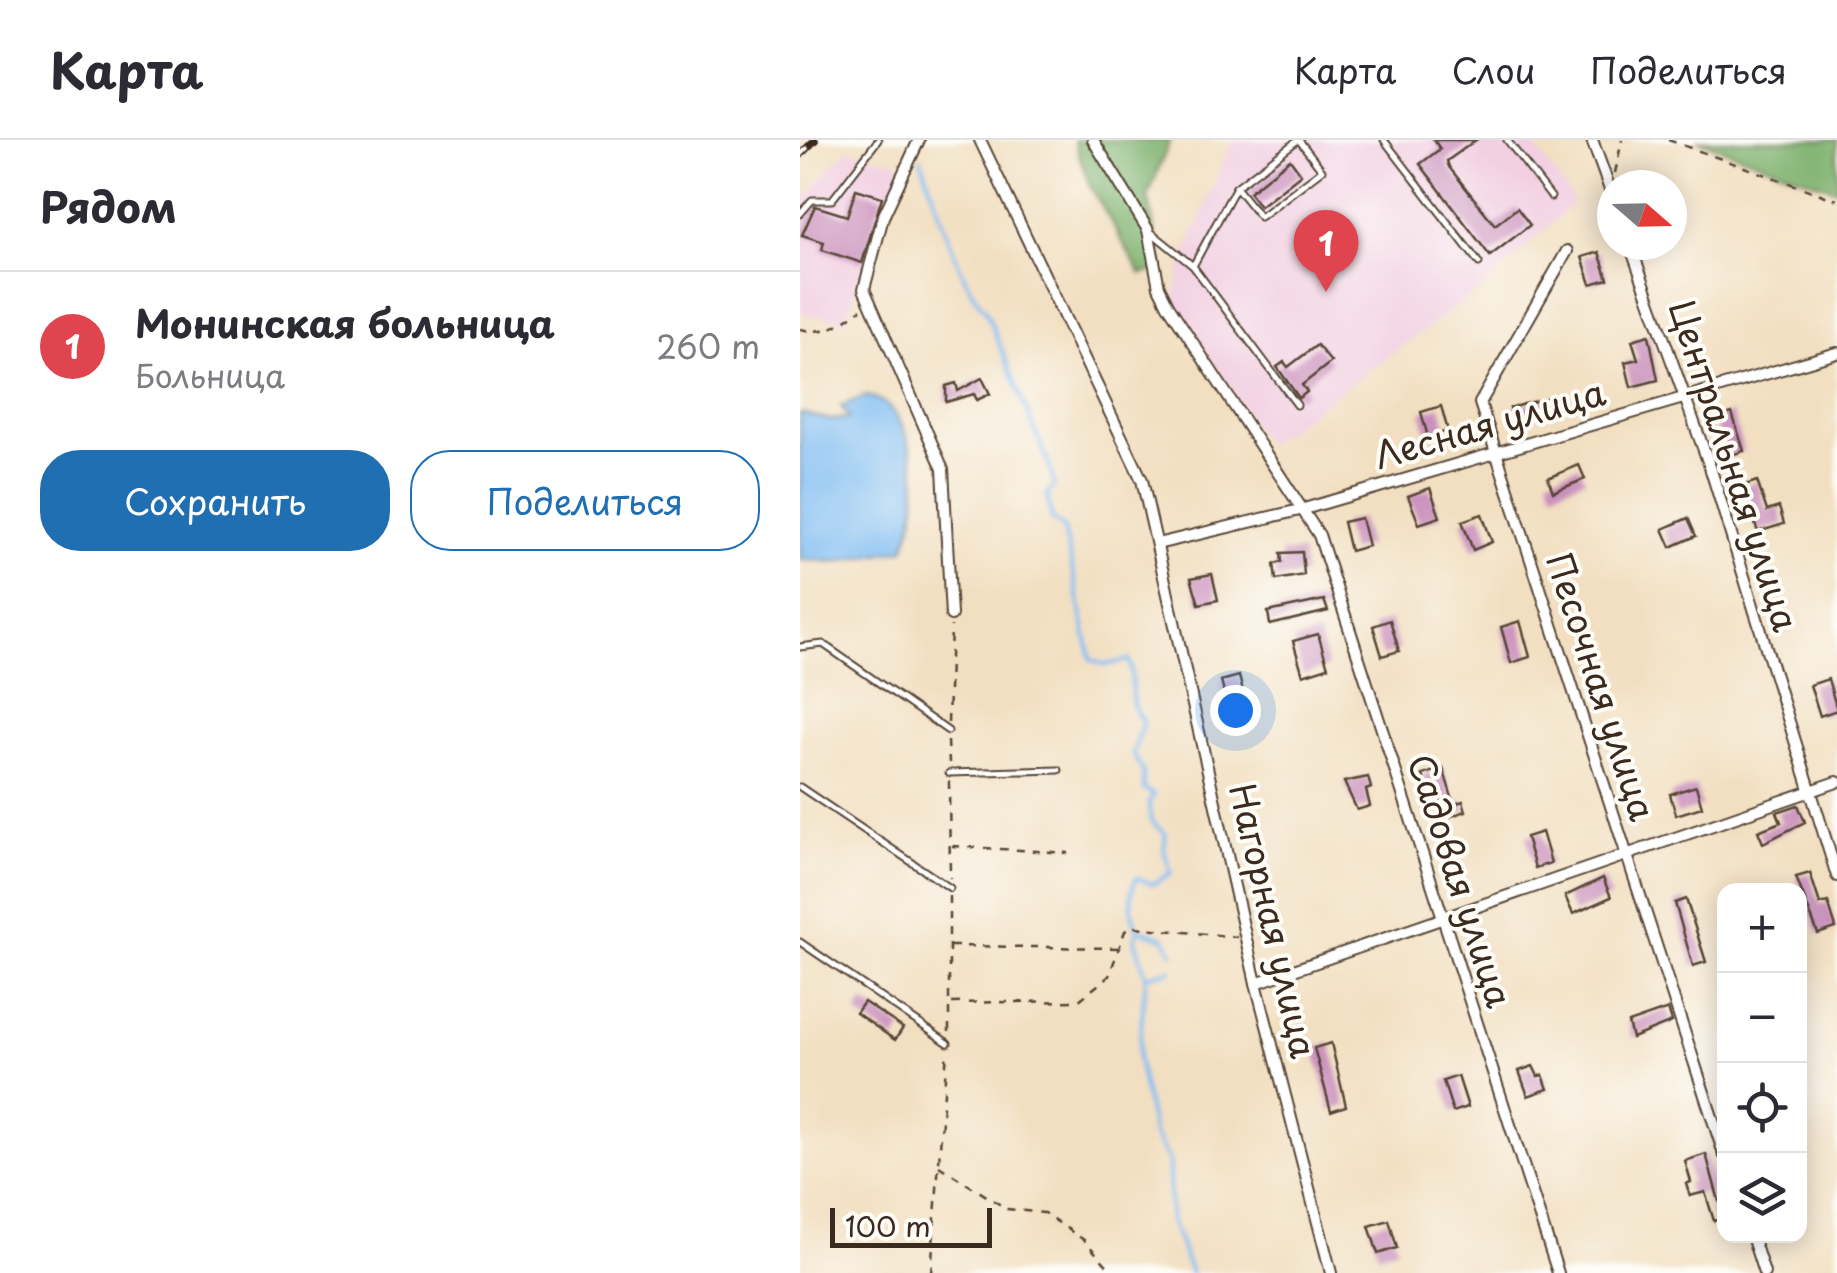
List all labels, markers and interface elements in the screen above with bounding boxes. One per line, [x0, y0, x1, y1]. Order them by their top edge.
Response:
text: Карта [50, 33, 204, 105]
text: Карта [1294, 43, 1396, 96]
text: Слои [1451, 43, 1535, 96]
text: Поделиться [1590, 43, 1787, 96]
north arrow [1597, 170, 1687, 260]
text: Рядом [40, 174, 177, 237]
pin: 1 [1294, 210, 1358, 292]
street label: Центральная улица [1657, 293, 1814, 638]
text: Монинская больница [135, 294, 555, 351]
text: 1 [65, 322, 80, 370]
text: 260 m [656, 322, 760, 370]
text: Больница [135, 351, 285, 399]
street label: Лесная улица [1368, 364, 1611, 481]
button: Сохранить [40, 450, 390, 551]
button: Поделиться [410, 450, 760, 551]
street label: Песочная улица [1534, 545, 1671, 827]
your location [1210, 685, 1261, 736]
street label: Садовая улица [1395, 747, 1527, 1014]
street label: Нагорная улица [1217, 778, 1332, 1063]
map controls [1717, 883, 1807, 1243]
button: + [1717, 883, 1807, 973]
button: − [1717, 973, 1807, 1063]
button: locate [1717, 1063, 1807, 1153]
button: layers [1717, 1153, 1807, 1243]
scale bar [830, 1203, 992, 1248]
text: 100 m [845, 1204, 931, 1247]

